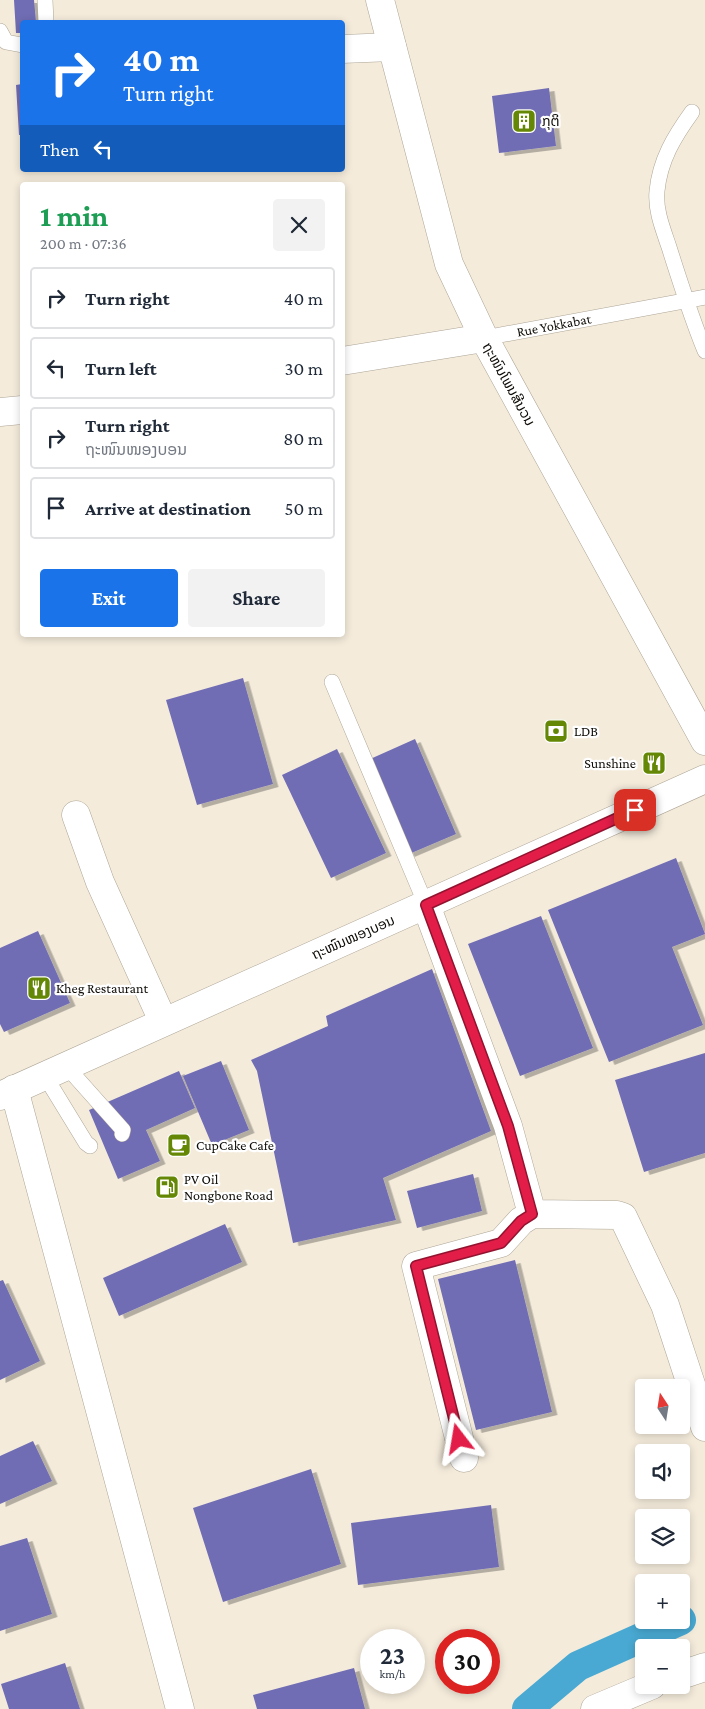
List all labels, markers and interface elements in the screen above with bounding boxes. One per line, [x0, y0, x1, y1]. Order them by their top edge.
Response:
icon: right [40, 40, 105, 105]
text: 40 m [123, 40, 200, 79]
text: Turn right [123, 81, 214, 106]
building icon: ກຸຕິ [511, 108, 537, 134]
place label: ກຸຕິ [542, 113, 560, 130]
icon: left [89, 135, 117, 163]
text: Then [40, 139, 79, 160]
text: 1 min [40, 199, 108, 232]
button: close [273, 199, 325, 251]
text: 200 m · 07:36 [40, 235, 127, 252]
icon: right [42, 284, 70, 312]
text: Turn right [85, 288, 170, 309]
text: 40 m [284, 288, 323, 309]
street label: Rue Yokkabat [515, 310, 593, 340]
street label: ຖະໜົນໂພນສີນວນ [479, 339, 539, 429]
icon: left [42, 354, 70, 382]
text: Turn left [85, 358, 157, 379]
text: 30 m [284, 358, 323, 379]
text: Turn right [85, 415, 170, 436]
icon: right [42, 424, 70, 452]
text: 80 m [283, 428, 323, 449]
text: ຖະໜົນໜອງບອນ [85, 441, 187, 458]
icon: arrive [42, 494, 70, 522]
text: Arrive at destination [85, 498, 251, 519]
text: 50 m [284, 498, 323, 519]
button: Exit [40, 569, 178, 627]
button: Share [188, 569, 325, 627]
bank icon: LDB [543, 718, 569, 744]
place label: LDB [574, 723, 598, 739]
restaurant icon: Sunshine [641, 750, 667, 776]
place label: Sunshine [584, 755, 636, 771]
pin [614, 789, 656, 831]
icon: arrive [621, 796, 649, 824]
street label: ຖະໜົນໜອງບອນ [309, 912, 397, 962]
restaurant icon: Kheg Restaurant [26, 975, 52, 1001]
place label: Kheg Restaurant [56, 980, 149, 996]
cafe icon: CupCake Cafe [166, 1132, 192, 1158]
place label: CupCake Cafe [196, 1137, 274, 1153]
place label: PV Oil Nongbone Road [184, 1171, 274, 1203]
fuel station icon: PV Oil Nongbone Road [154, 1174, 180, 1200]
north arrow [635, 1379, 690, 1434]
map controls [635, 1379, 690, 1694]
position arrow [432, 1412, 484, 1464]
button: sound [635, 1444, 690, 1499]
button: layers [635, 1509, 690, 1564]
button: + [635, 1574, 690, 1629]
speed limit sign: 30 [435, 1629, 500, 1694]
button: − [635, 1639, 690, 1694]
text: 23 [380, 1642, 405, 1669]
text: km/h [380, 1667, 405, 1681]

